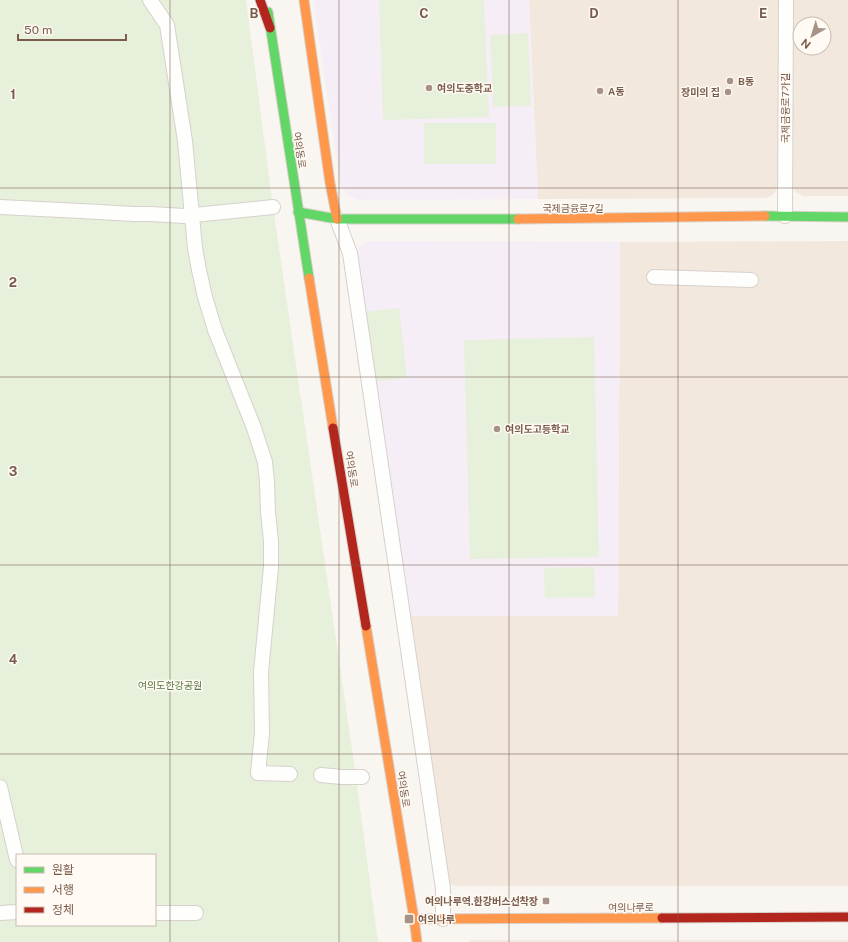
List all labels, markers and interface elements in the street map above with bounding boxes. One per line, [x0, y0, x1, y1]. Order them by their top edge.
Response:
text: B [250, 6, 259, 21]
text: C [419, 6, 429, 21]
text: D [589, 6, 599, 21]
text: E [759, 6, 767, 21]
scale bar [18, 16, 126, 42]
north arrow [792, 16, 832, 56]
text: 50 m [24, 23, 52, 37]
text: N [799, 37, 813, 51]
street label: 국제금융로7가길 [779, 73, 791, 143]
place label: B동 [738, 75, 754, 87]
marker: B동 [725, 76, 735, 86]
place label: 여의도중학교 [437, 82, 492, 94]
marker: 여의도중학교 [424, 83, 434, 93]
place label: A동 [608, 85, 624, 97]
marker: A동 [595, 86, 605, 96]
place label: 장미의 집 [681, 86, 720, 98]
text: 1 [10, 87, 16, 102]
marker: 장미의 집 [723, 87, 733, 97]
street label: 여의동로 [291, 131, 309, 169]
street label: 국제금융로7길 [542, 202, 604, 214]
text: 2 [9, 275, 17, 290]
place label: 여의도고등학교 [505, 423, 569, 435]
marker: 여의도고등학교 [492, 424, 502, 434]
street label: 여의동로 [343, 450, 361, 488]
text: 3 [9, 464, 18, 479]
text: 4 [9, 652, 18, 667]
park label: 여의도한강공원 [138, 679, 202, 691]
street label: 여의동로 [395, 770, 413, 808]
legend [16, 854, 156, 926]
text: 원활 [52, 863, 74, 877]
text: 서행 [52, 883, 74, 897]
place label: 여의나루역.한강버스선착장 [425, 895, 538, 907]
marker: 여의나루역.한강버스선착장 [541, 896, 551, 906]
street label: 여의나루로 [608, 901, 654, 913]
text: 정체 [52, 903, 74, 917]
marker: 여의나루 [403, 913, 415, 925]
place label: 여의나루 [418, 913, 455, 925]

